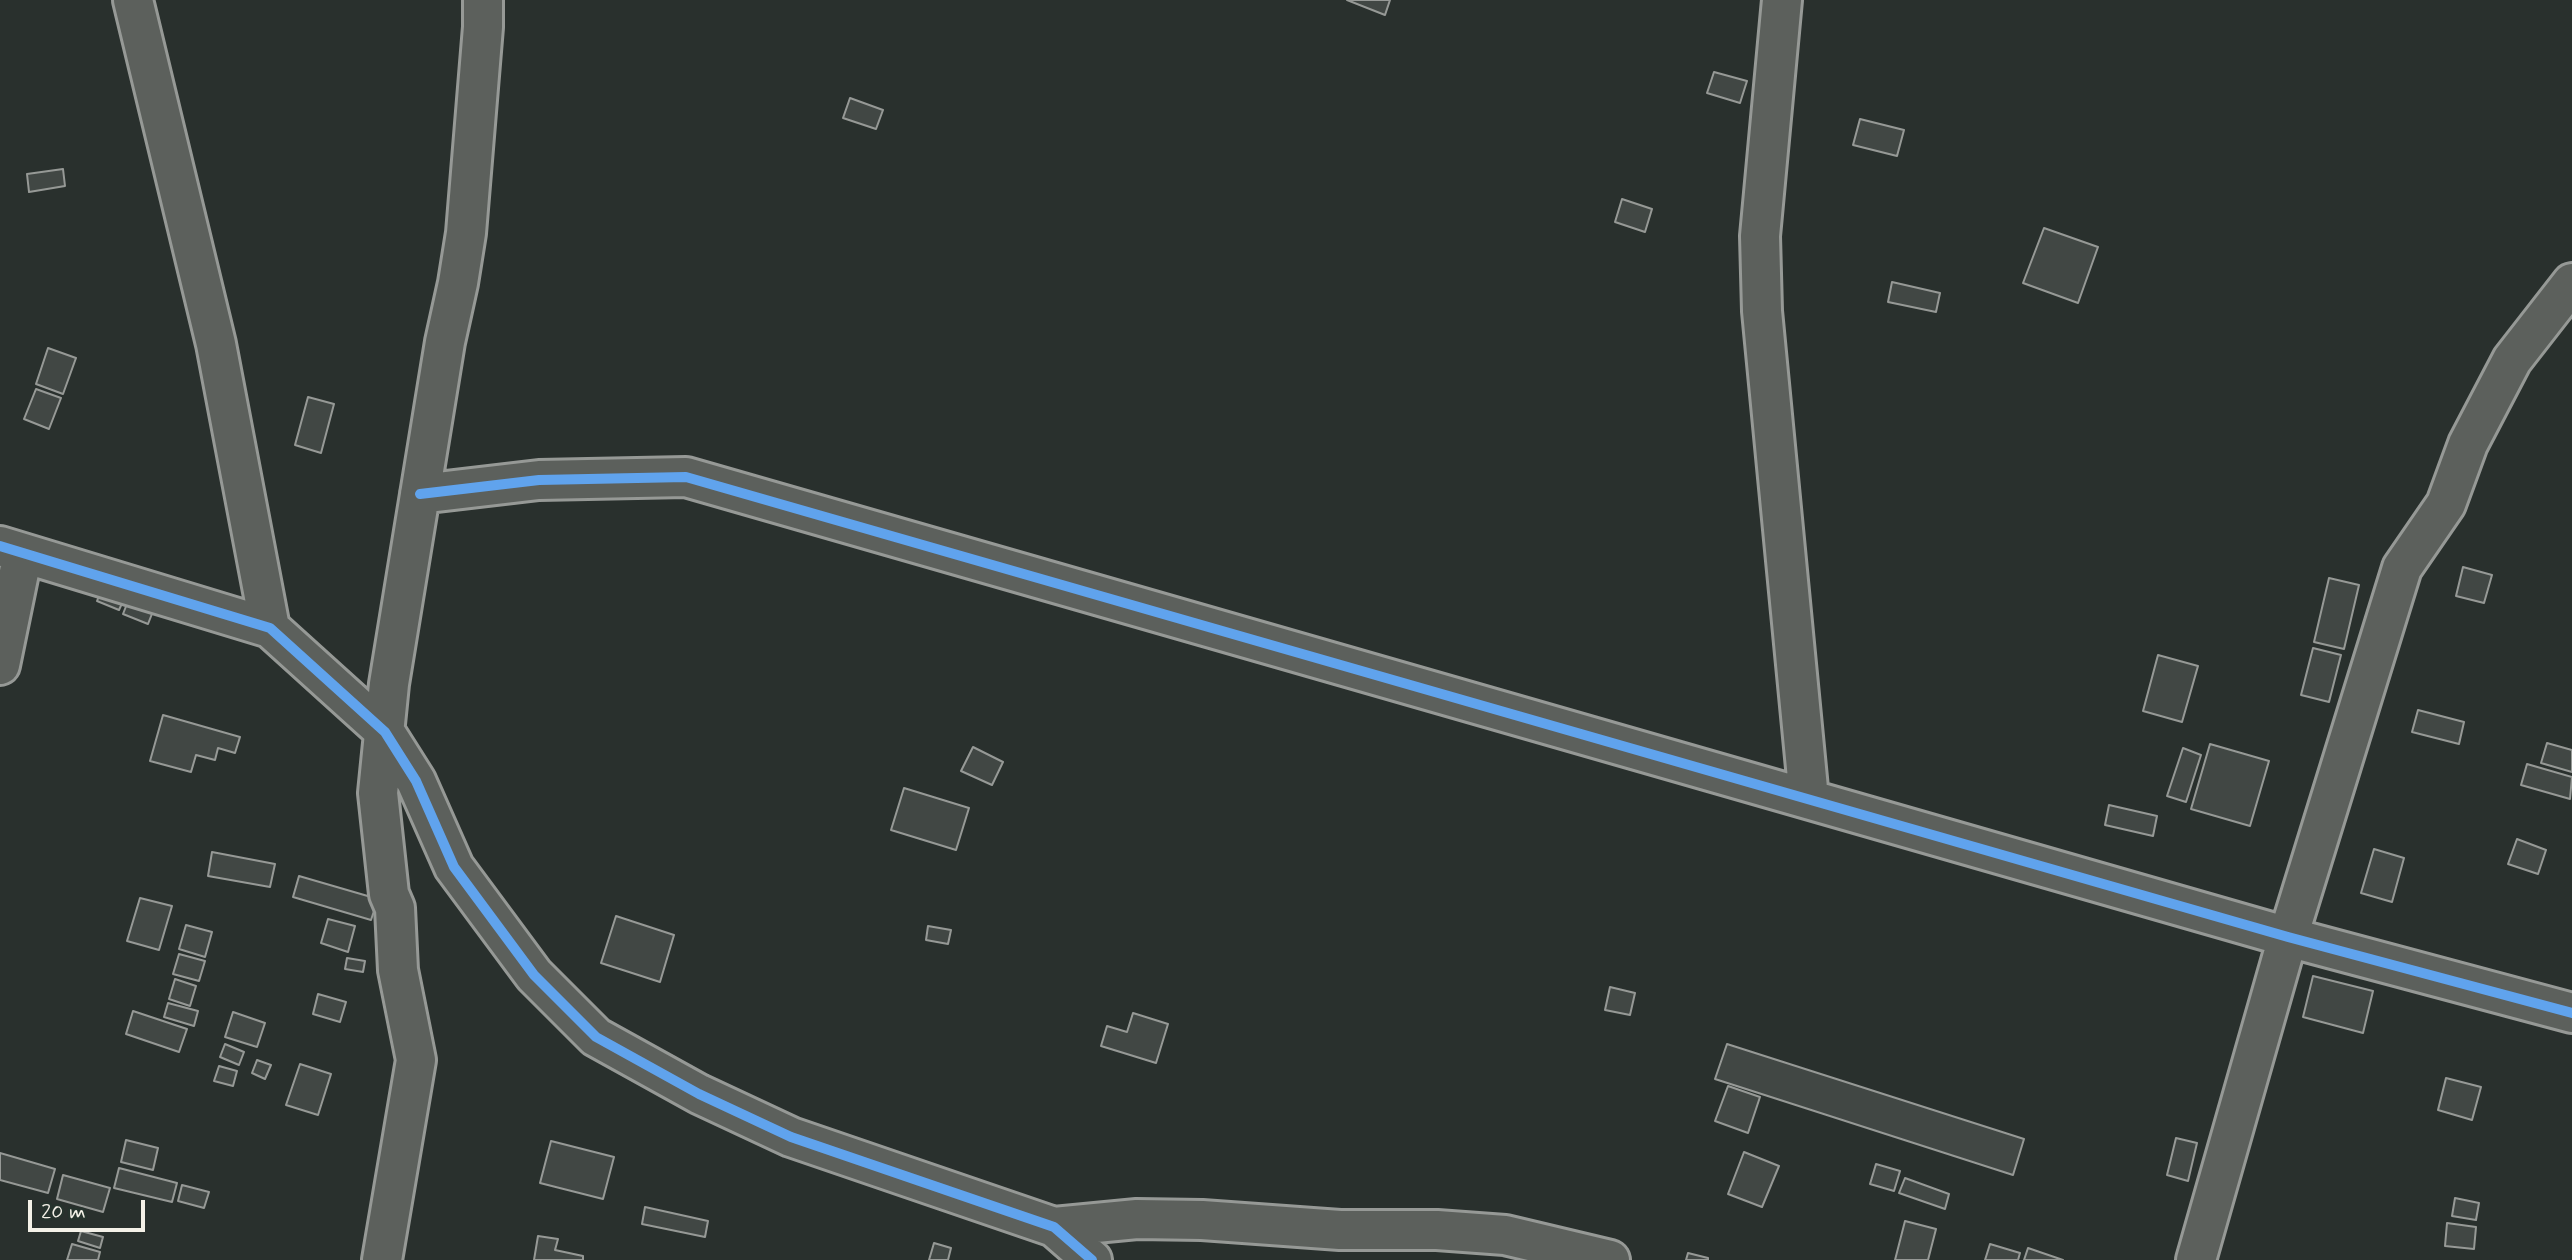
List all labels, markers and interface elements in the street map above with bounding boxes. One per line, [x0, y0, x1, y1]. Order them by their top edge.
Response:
scale bar [32, 1186, 149, 1230]
text: 20 m [41, 1198, 86, 1226]

